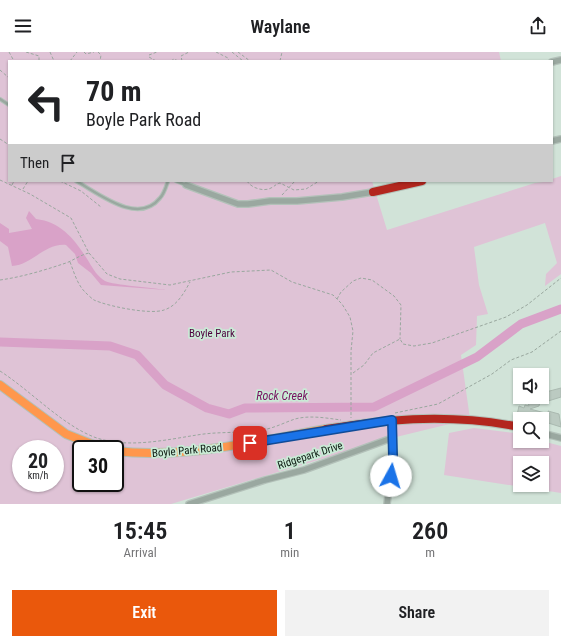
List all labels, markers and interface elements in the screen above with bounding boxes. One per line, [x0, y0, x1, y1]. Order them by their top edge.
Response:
icon: menu [12, 15, 34, 37]
icon: share [527, 15, 549, 37]
text: Waylane [251, 16, 310, 37]
text: 70 m [86, 75, 142, 108]
icon: left [20, 76, 72, 128]
text: Boyle Park Road [86, 109, 201, 130]
icon: arrive [57, 152, 79, 174]
text: Then [20, 154, 49, 172]
park label: Boyle Park [189, 327, 235, 340]
map controls [513, 368, 549, 492]
button: sound [513, 368, 549, 404]
water label: Rock Creek [256, 389, 309, 403]
button: search [513, 412, 549, 448]
pin [233, 426, 267, 460]
icon: arrive [239, 432, 261, 454]
street label: Ridgepark Drive [276, 439, 344, 472]
speed limit sign: 30 [72, 440, 124, 492]
street label: Boyle Park Road [151, 441, 223, 460]
text: 20 [28, 449, 48, 473]
position arrow [370, 455, 412, 497]
button: layers [513, 456, 549, 492]
text: km/h [28, 470, 48, 481]
text: 15:45 [113, 517, 167, 545]
text: 1 [284, 517, 296, 545]
text: 260 [412, 517, 448, 545]
text: Arrival [124, 545, 157, 560]
text: min [280, 545, 299, 560]
text: m [425, 545, 435, 560]
button: Exit [12, 590, 277, 636]
button: Share [285, 590, 549, 636]

